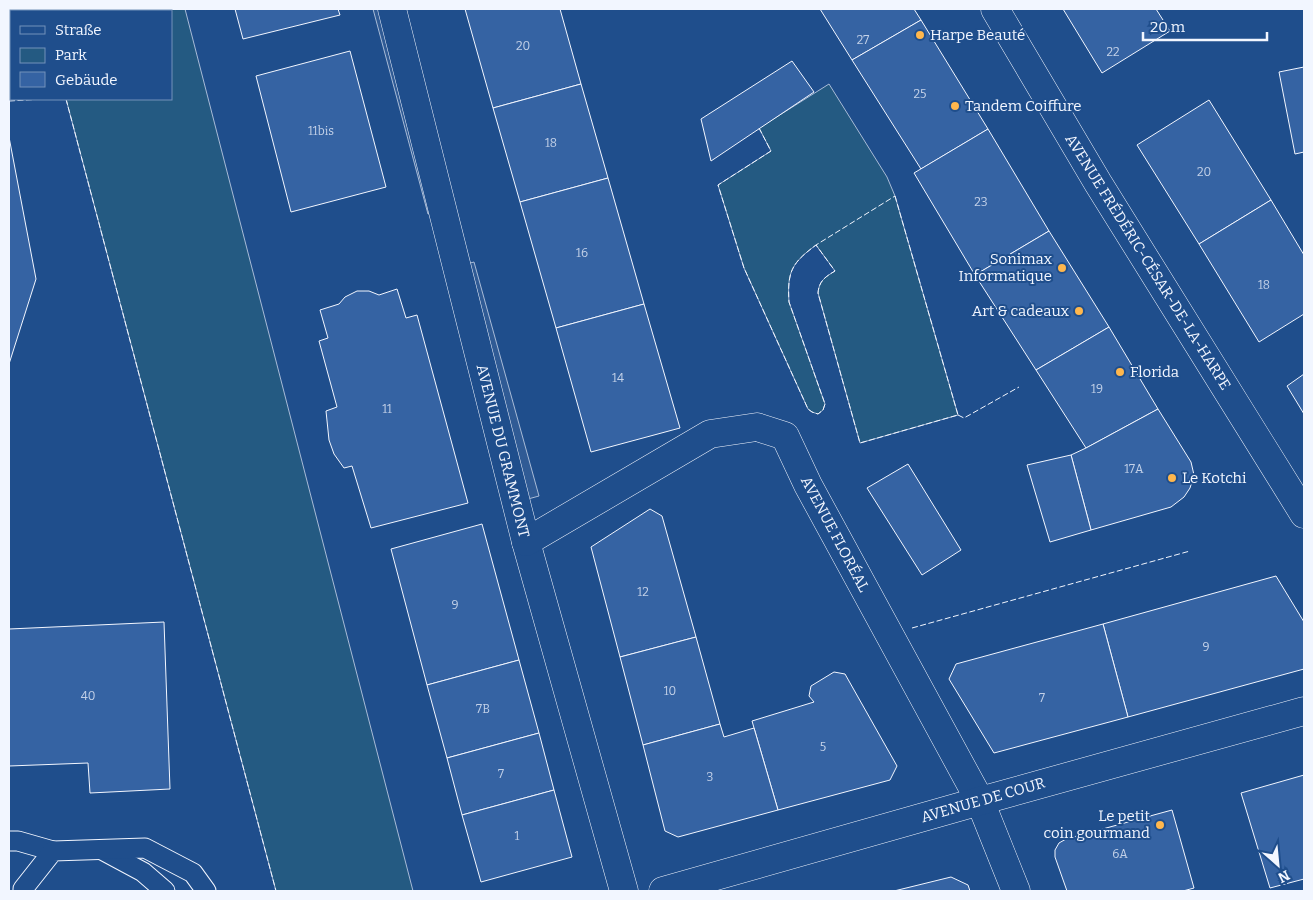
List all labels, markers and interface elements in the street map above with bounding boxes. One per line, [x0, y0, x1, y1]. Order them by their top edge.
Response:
legend [10, 10, 172, 100]
scale bar [1143, 10, 1267, 42]
text: 20 m [1150, 18, 1186, 36]
text: Straße [55, 21, 101, 39]
place label: Harpe Beauté [930, 26, 1025, 44]
marker: Harpe Beauté [914, 29, 926, 41]
house number: 27 [857, 33, 869, 47]
house number: 20 [516, 39, 530, 53]
house number: 22 [1106, 45, 1120, 59]
text: Park [55, 46, 87, 64]
text: Gebäude [55, 71, 118, 89]
house number: 25 [914, 87, 926, 101]
place label: Tandem Coiffure [965, 97, 1081, 115]
marker: Tandem Coiffure [949, 100, 961, 112]
house number: 11bis [308, 124, 334, 138]
street label: AVENUE FRÉDÉRIC-CÉSAR-DE-LA-HARPE [1061, 131, 1235, 393]
house number: 18 [545, 136, 557, 150]
house number: 20 [1197, 165, 1211, 179]
house number: 23 [974, 195, 988, 209]
house number: 16 [576, 246, 588, 260]
place label: Sonimax Informatique [959, 250, 1053, 285]
marker: Sonimax Informatique [1056, 262, 1068, 274]
house number: 18 [1258, 278, 1270, 292]
place label: Art & cadeaux [972, 302, 1070, 320]
marker: Art & cadeaux [1073, 305, 1085, 317]
street label: AVENUE DU GRAMMONT [473, 362, 533, 540]
place label: Florida [1130, 363, 1179, 381]
marker: Florida [1114, 366, 1126, 378]
house number: 14 [612, 371, 624, 385]
house number: 19 [1091, 382, 1103, 396]
house number: 11 [382, 402, 392, 416]
house number: 17A [1124, 462, 1144, 476]
place label: Le Kotchi [1182, 469, 1247, 487]
marker: Le Kotchi [1166, 472, 1178, 484]
street label: AVENUE FLORÉAL [797, 473, 873, 595]
house number: 12 [637, 585, 649, 599]
house number: 9 [451, 598, 459, 612]
house number: 9 [1202, 640, 1210, 654]
house number: 10 [664, 684, 676, 698]
house number: 40 [81, 689, 95, 703]
house number: 7 [1039, 691, 1045, 705]
house number: 7B [476, 702, 490, 716]
house number: 5 [820, 740, 826, 754]
house number: 7 [498, 767, 504, 781]
house number: 3 [707, 770, 714, 784]
street label: AVENUE DE COUR [919, 774, 1047, 826]
place label: Le petit coin gourmand [1044, 807, 1151, 842]
marker: Le petit coin gourmand [1154, 819, 1166, 831]
house number: 1 [515, 829, 520, 843]
north arrow [1253, 840, 1303, 890]
house number: 6A [1112, 847, 1128, 861]
text: N [1275, 866, 1292, 886]

